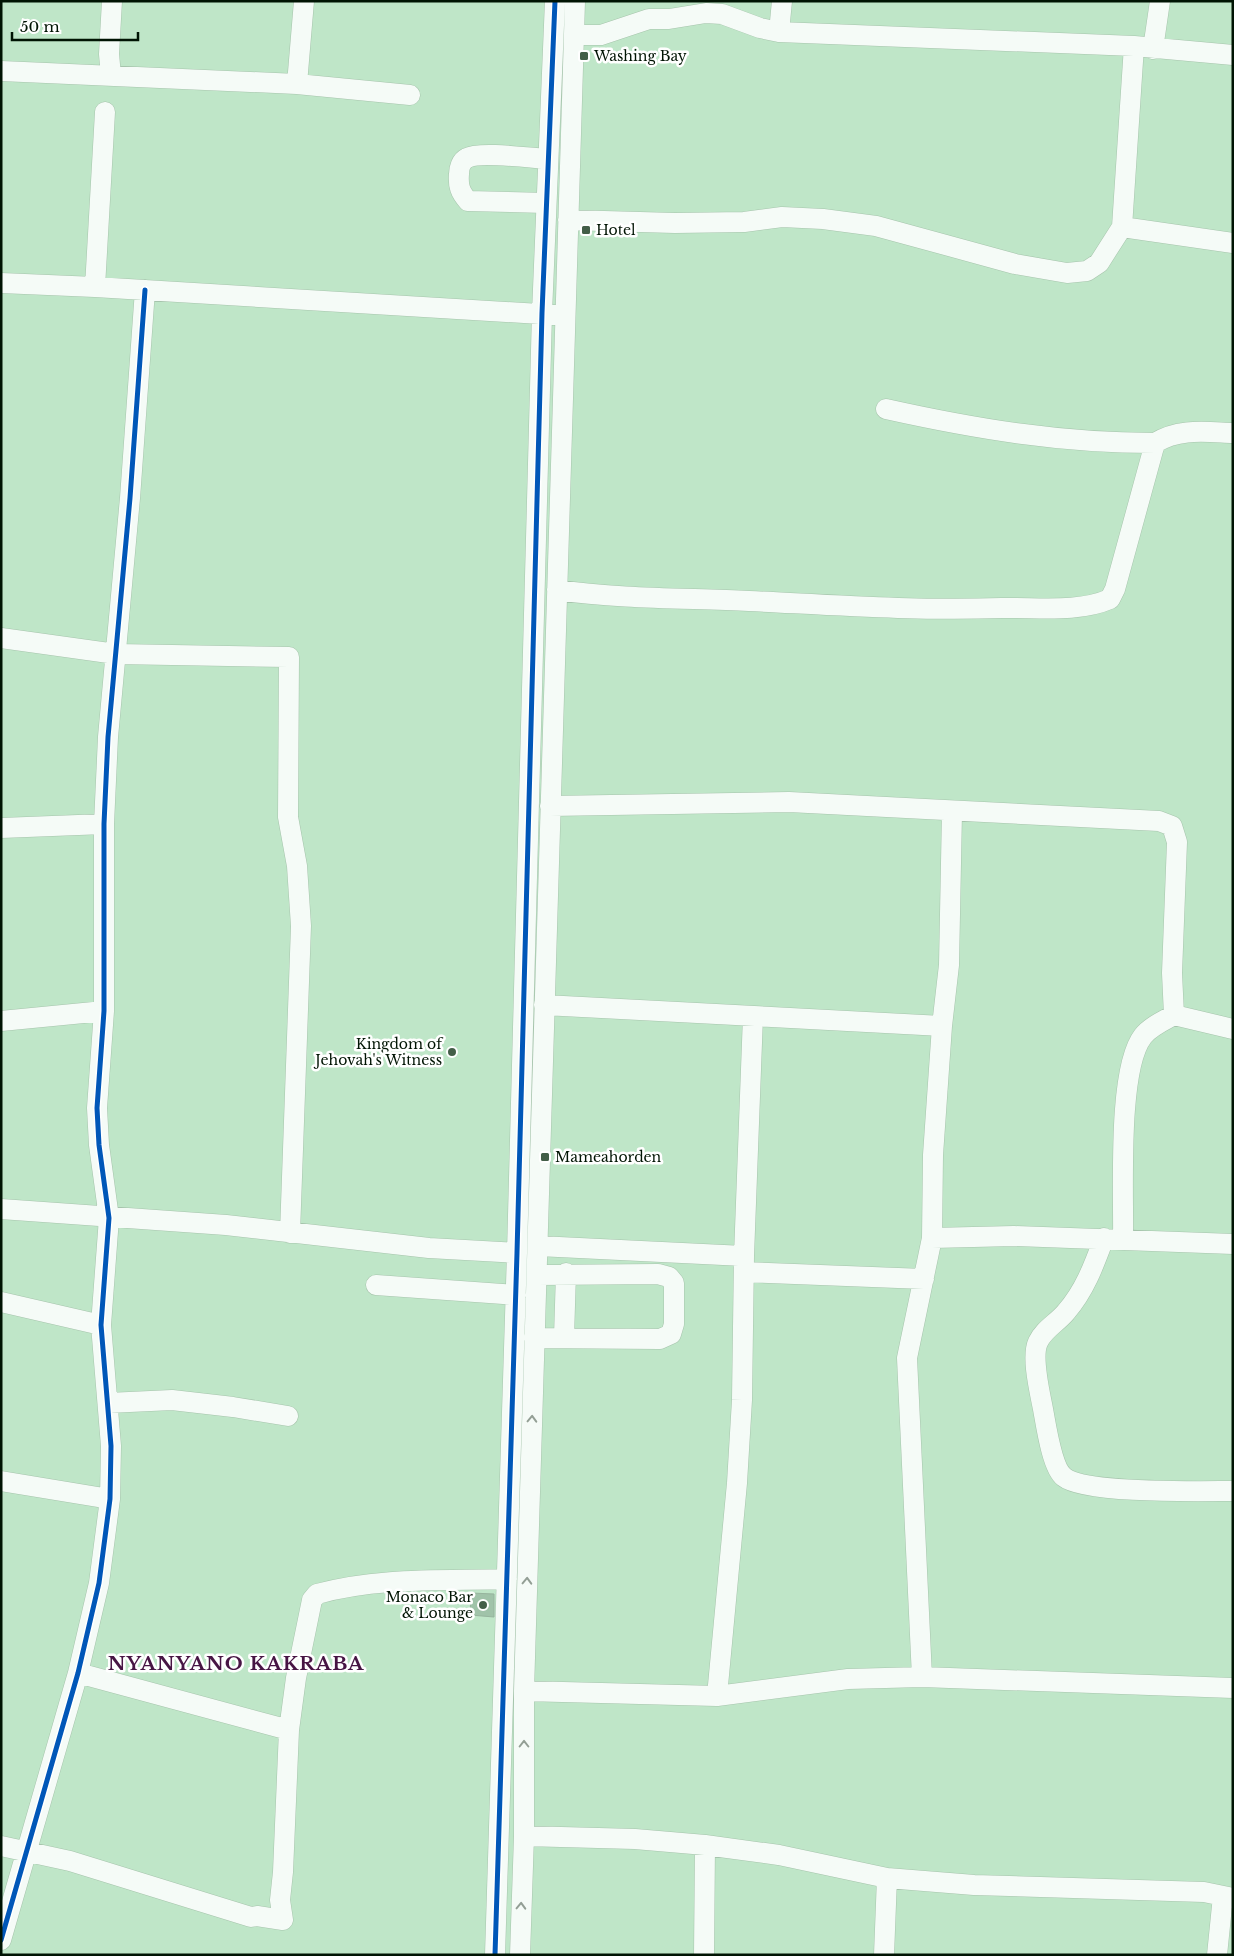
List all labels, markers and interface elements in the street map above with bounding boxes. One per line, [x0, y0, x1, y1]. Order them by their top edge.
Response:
scale bar [12, 10, 139, 42]
text: 50 m [20, 17, 60, 36]
place label: Washing Bay [593, 47, 687, 65]
marker: Washing Bay [578, 50, 590, 62]
place label: Hotel [596, 221, 636, 239]
marker: Hotel [580, 224, 592, 236]
place label: Kingdom of Jehovah's Witness [313, 1035, 444, 1069]
marker: Kingdom of Jehovah's Witness [446, 1046, 458, 1058]
place label: Mameahorden [555, 1148, 662, 1166]
marker: Mameahorden [539, 1151, 551, 1163]
one-way arrow [526, 1414, 537, 1422]
one-way arrow [522, 1577, 532, 1584]
place label: Monaco Bar & Lounge [386, 1588, 473, 1622]
marker: Monaco Bar & Lounge [477, 1599, 489, 1611]
district label: NYANYANO KAKRABA [108, 1652, 364, 1675]
one-way arrow [519, 1739, 529, 1747]
one-way arrow [516, 1902, 527, 1910]

